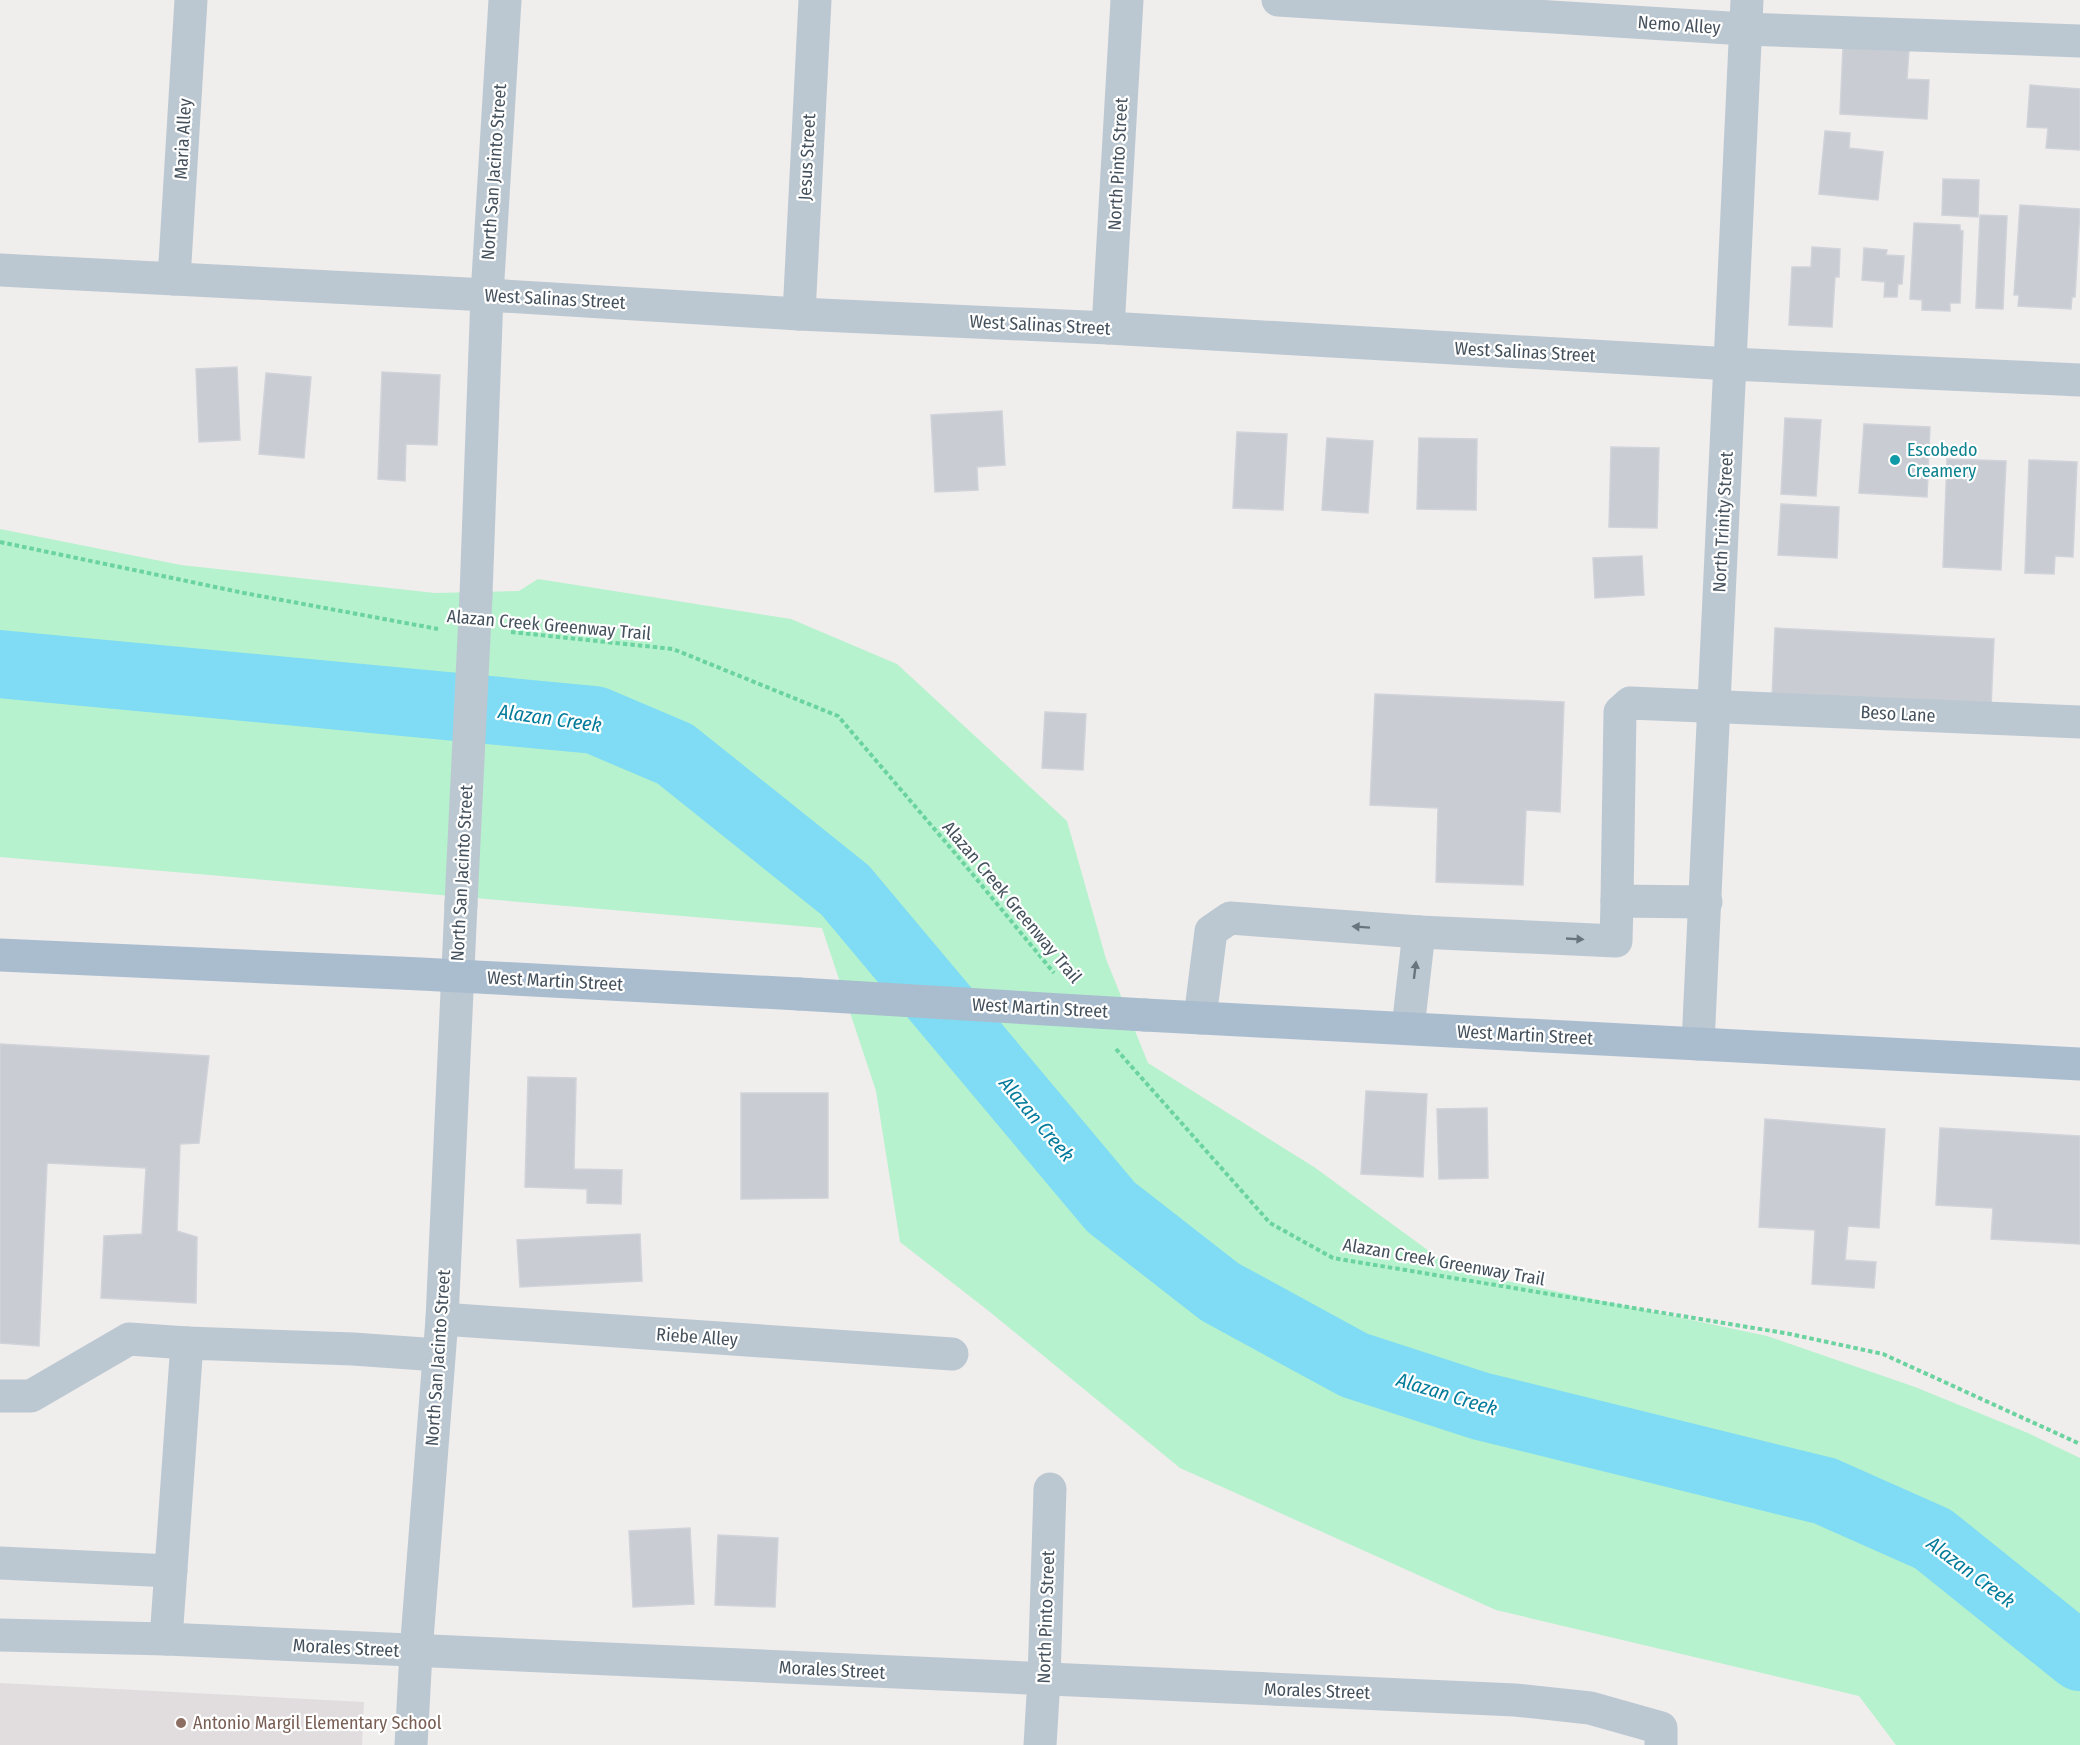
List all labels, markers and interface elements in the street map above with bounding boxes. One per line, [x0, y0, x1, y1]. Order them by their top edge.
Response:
street label: Nemo Alley [1637, 11, 1721, 39]
street label: North San Jacinto Street [477, 83, 511, 261]
street label: North Pinto Street [1104, 97, 1132, 231]
street label: Maria Alley [170, 98, 196, 180]
street label: Jesus Street [794, 113, 820, 201]
street label: West Salinas Street [484, 284, 626, 314]
street label: West Salinas Street [969, 310, 1111, 340]
street label: West Salinas Street [1454, 337, 1596, 367]
place label: Escobedo Creamery [1907, 439, 1977, 482]
street label: North Trinity Street [1708, 451, 1738, 593]
marker: Escobedo Creamery [1888, 453, 1902, 467]
street label: Alazan Creek Greenway Trail [446, 605, 652, 645]
water label: Alazan Creek [496, 699, 603, 737]
street label: Beso Lane [1860, 701, 1936, 727]
street label: North San Jacinto Street [446, 784, 478, 962]
street label: Alazan Creek Greenway Trail [938, 816, 1086, 988]
one-way arrow [1351, 923, 1370, 932]
one-way arrow [1565, 935, 1584, 944]
one-way arrow [1410, 961, 1419, 980]
street label: West Martin Street [486, 966, 624, 996]
street label: West Martin Street [971, 993, 1109, 1023]
street label: West Martin Street [1456, 1020, 1594, 1050]
water label: Alazan Creek [994, 1071, 1080, 1167]
street label: Alazan Creek Greenway Trail [1341, 1233, 1547, 1291]
street label: North San Jacinto Street [421, 1269, 455, 1447]
street label: Riebe Alley [655, 1323, 739, 1351]
water label: Alazan Creek [1393, 1367, 1500, 1421]
water label: Alazan Creek [1921, 1531, 2020, 1613]
street label: North Pinto Street [1033, 1550, 1059, 1684]
street label: Morales Street [292, 1634, 400, 1662]
street label: Morales Street [778, 1656, 886, 1684]
street label: Morales Street [1263, 1678, 1371, 1704]
place label: Antonio Margil Elementary School [193, 1712, 442, 1734]
marker: Antonio Margil Elementary School [174, 1716, 188, 1730]

